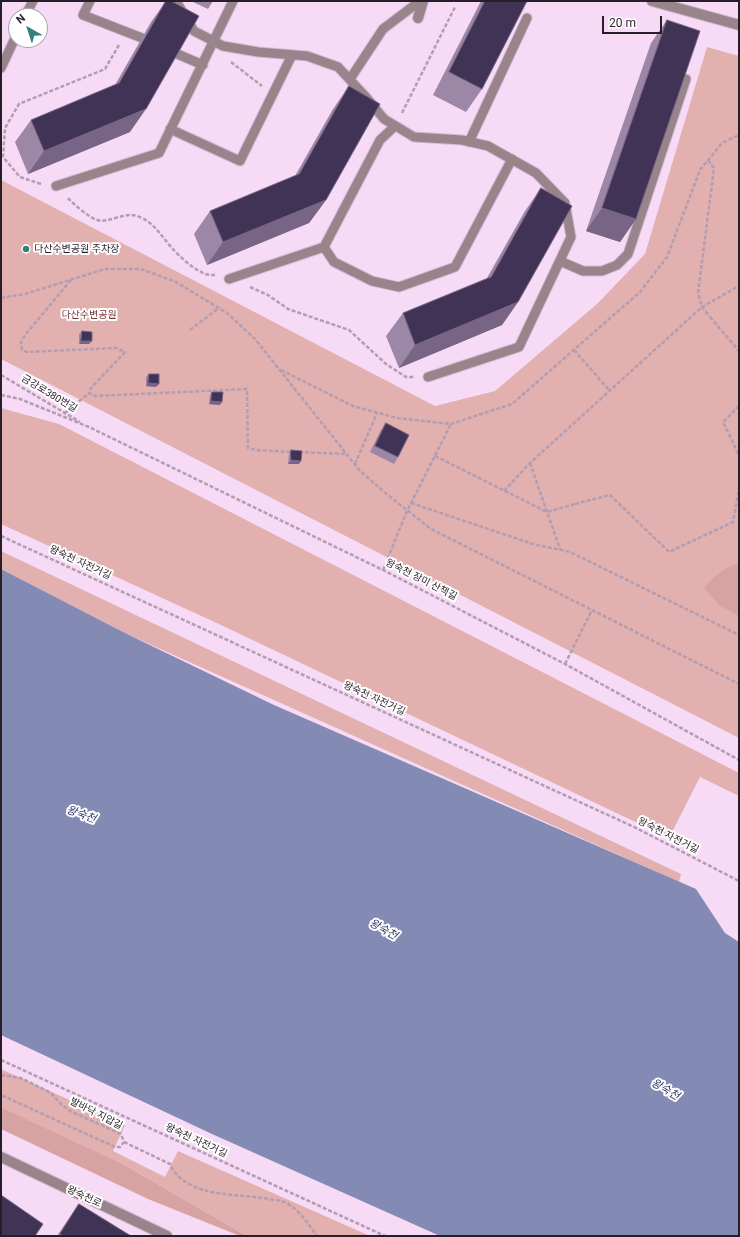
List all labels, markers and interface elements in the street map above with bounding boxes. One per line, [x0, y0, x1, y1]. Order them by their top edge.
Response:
north arrow [8, 8, 48, 48]
scale bar [604, 8, 664, 34]
text: N [14, 12, 28, 27]
text: 20 m [609, 16, 636, 30]
place label: 다산수변공원 주차장 [34, 243, 119, 255]
marker: 다산수변공원 주차장 [21, 244, 31, 254]
park label: 다산수변공원 [61, 309, 117, 321]
street label: 금강로380번길 [19, 373, 79, 415]
street label: 왕숙천 자전거길 [47, 543, 113, 583]
street label: 왕숙천 장미 산책길 [383, 557, 459, 603]
street label: 왕숙천 자전거길 [341, 679, 407, 719]
water label: 왕숙천 [64, 804, 98, 826]
street label: 왕숙천 자전거길 [635, 815, 701, 857]
water label: 왕숙천 [367, 917, 399, 943]
water label: 왕숙천 [649, 1077, 681, 1103]
street label: 발바닥 지압길 [68, 1096, 124, 1132]
street label: 왕숙천 자전거길 [163, 1121, 229, 1161]
street label: 왕숙천로 [65, 1184, 103, 1210]

